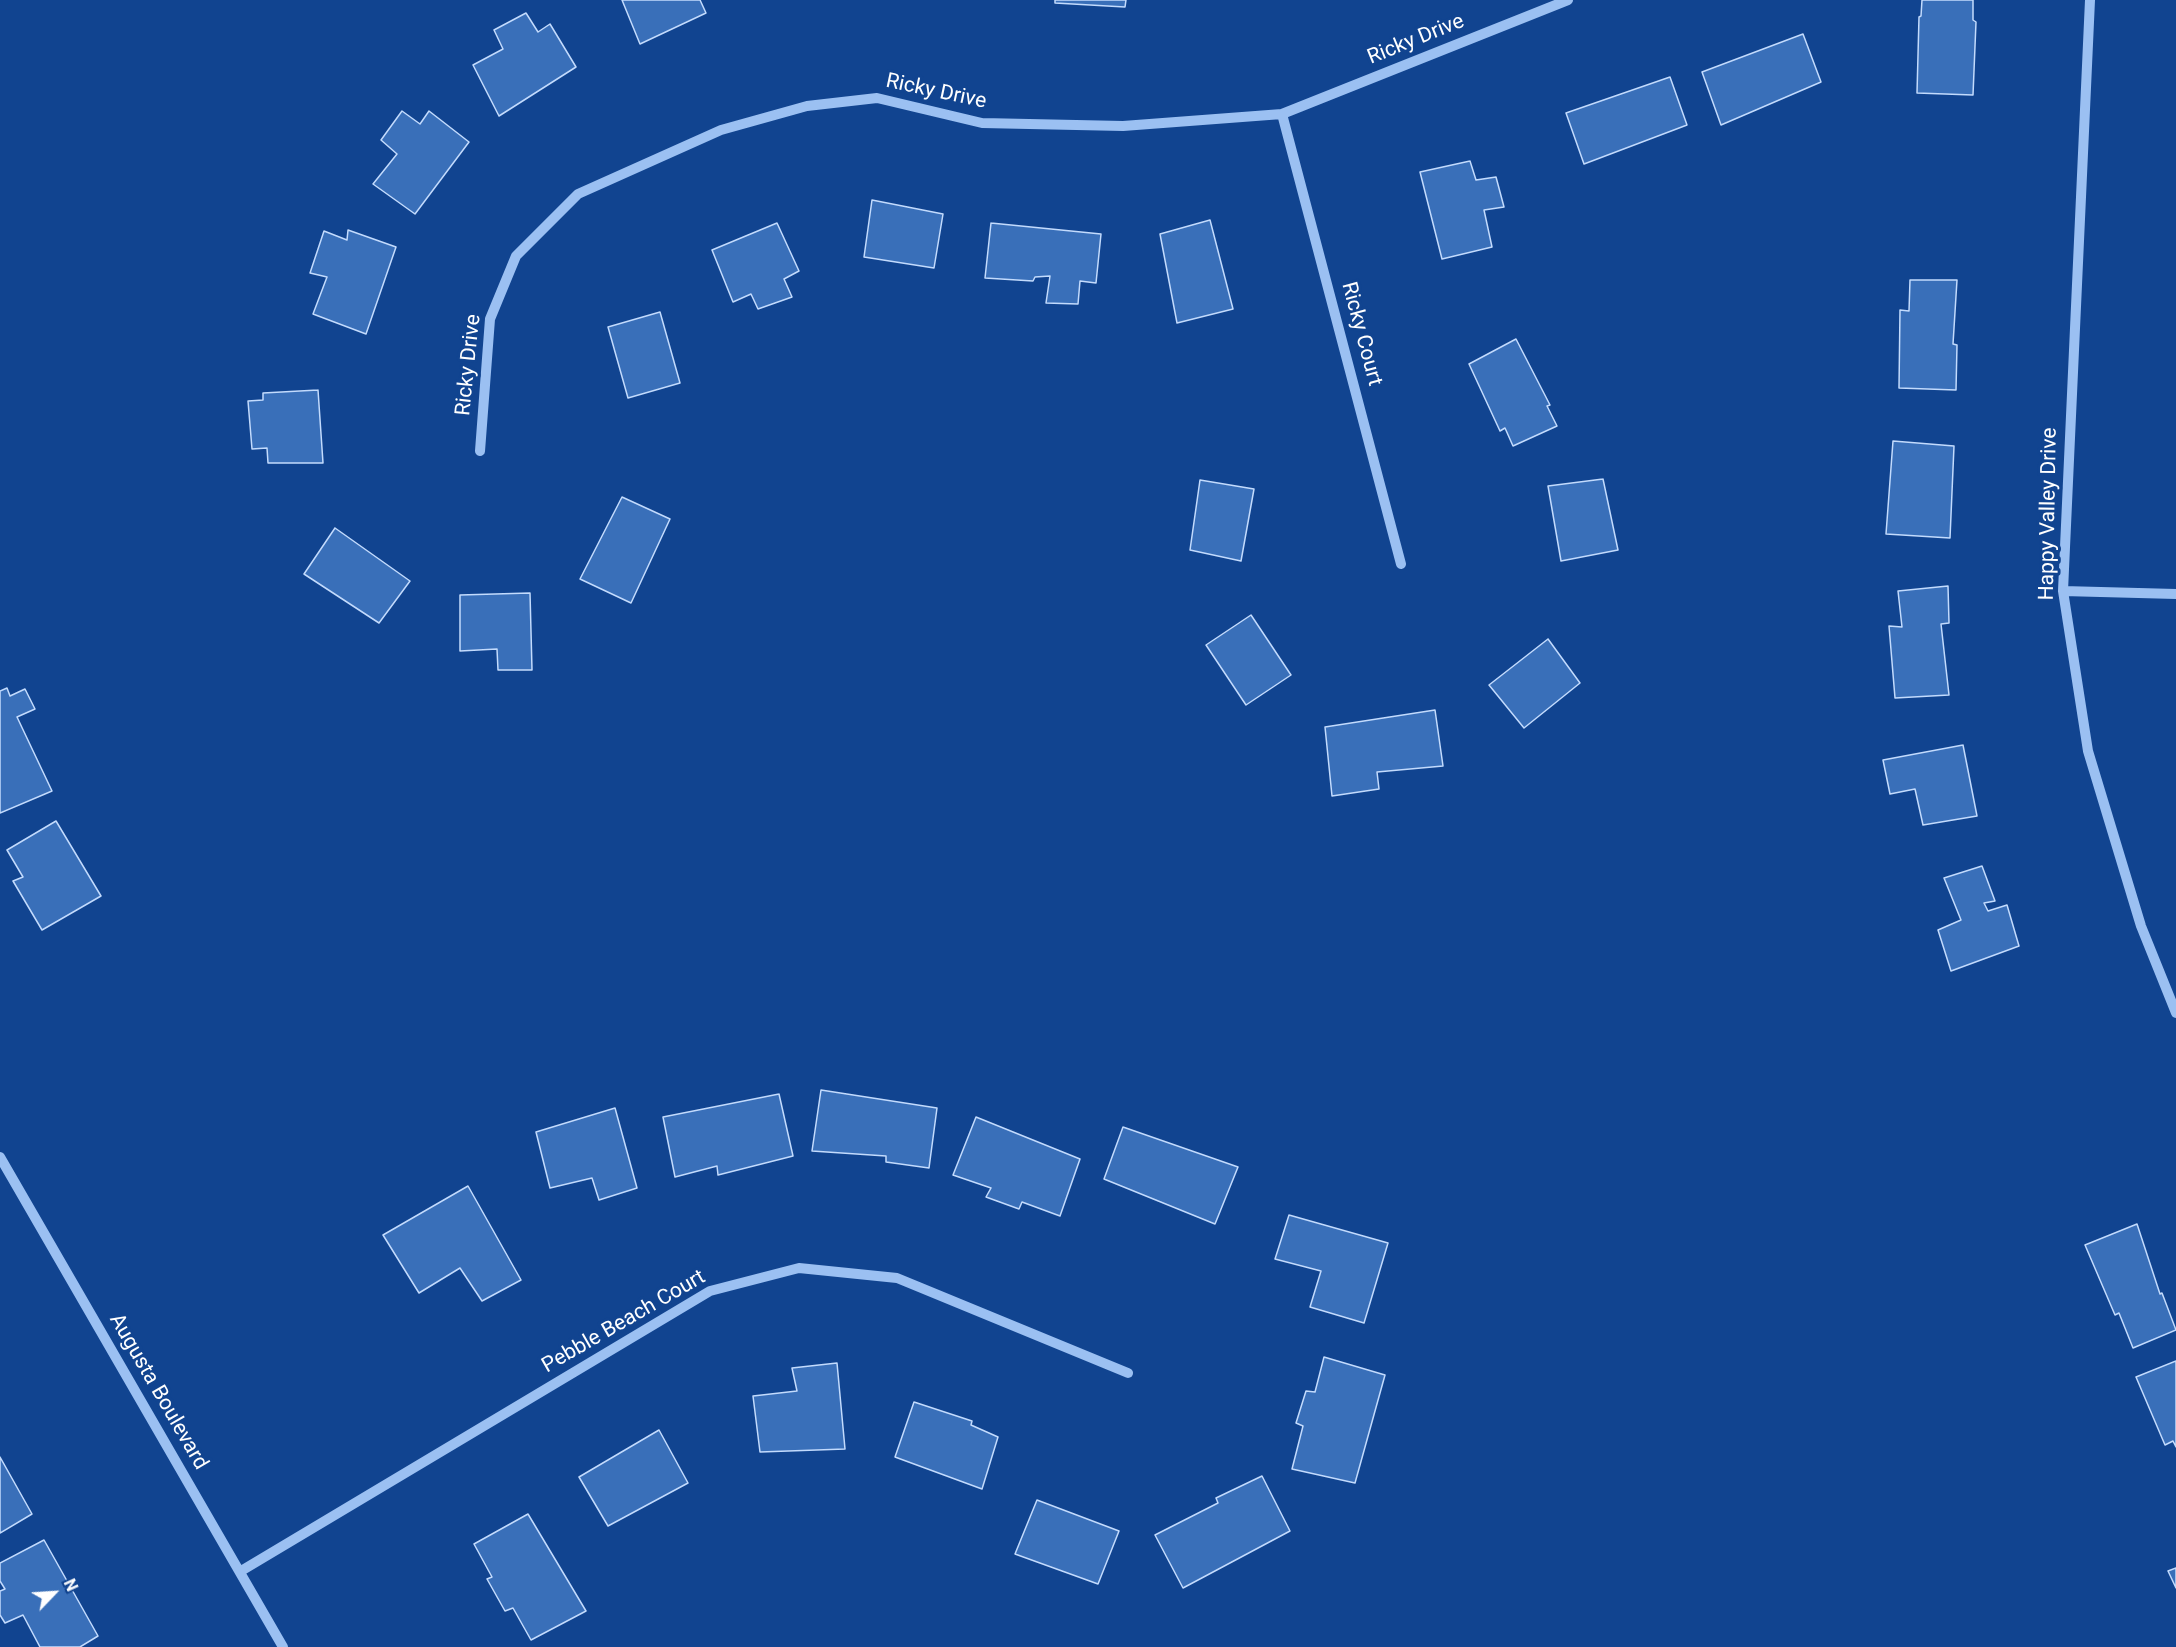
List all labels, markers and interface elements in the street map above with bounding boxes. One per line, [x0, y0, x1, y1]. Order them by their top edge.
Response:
street label: Ricky Drive [1364, 9, 1468, 71]
street label: Ricky Drive [883, 69, 989, 115]
street label: Ricky Court [1335, 279, 1387, 389]
street label: Ricky Drive [451, 313, 487, 417]
street label: Happy Valley Drive [2035, 427, 2063, 601]
street label: Pebble Beach Court [538, 1265, 710, 1379]
street label: Augusta Boulevard [103, 1310, 213, 1474]
north arrow [24, 1563, 84, 1623]
text: N [60, 1576, 82, 1594]

